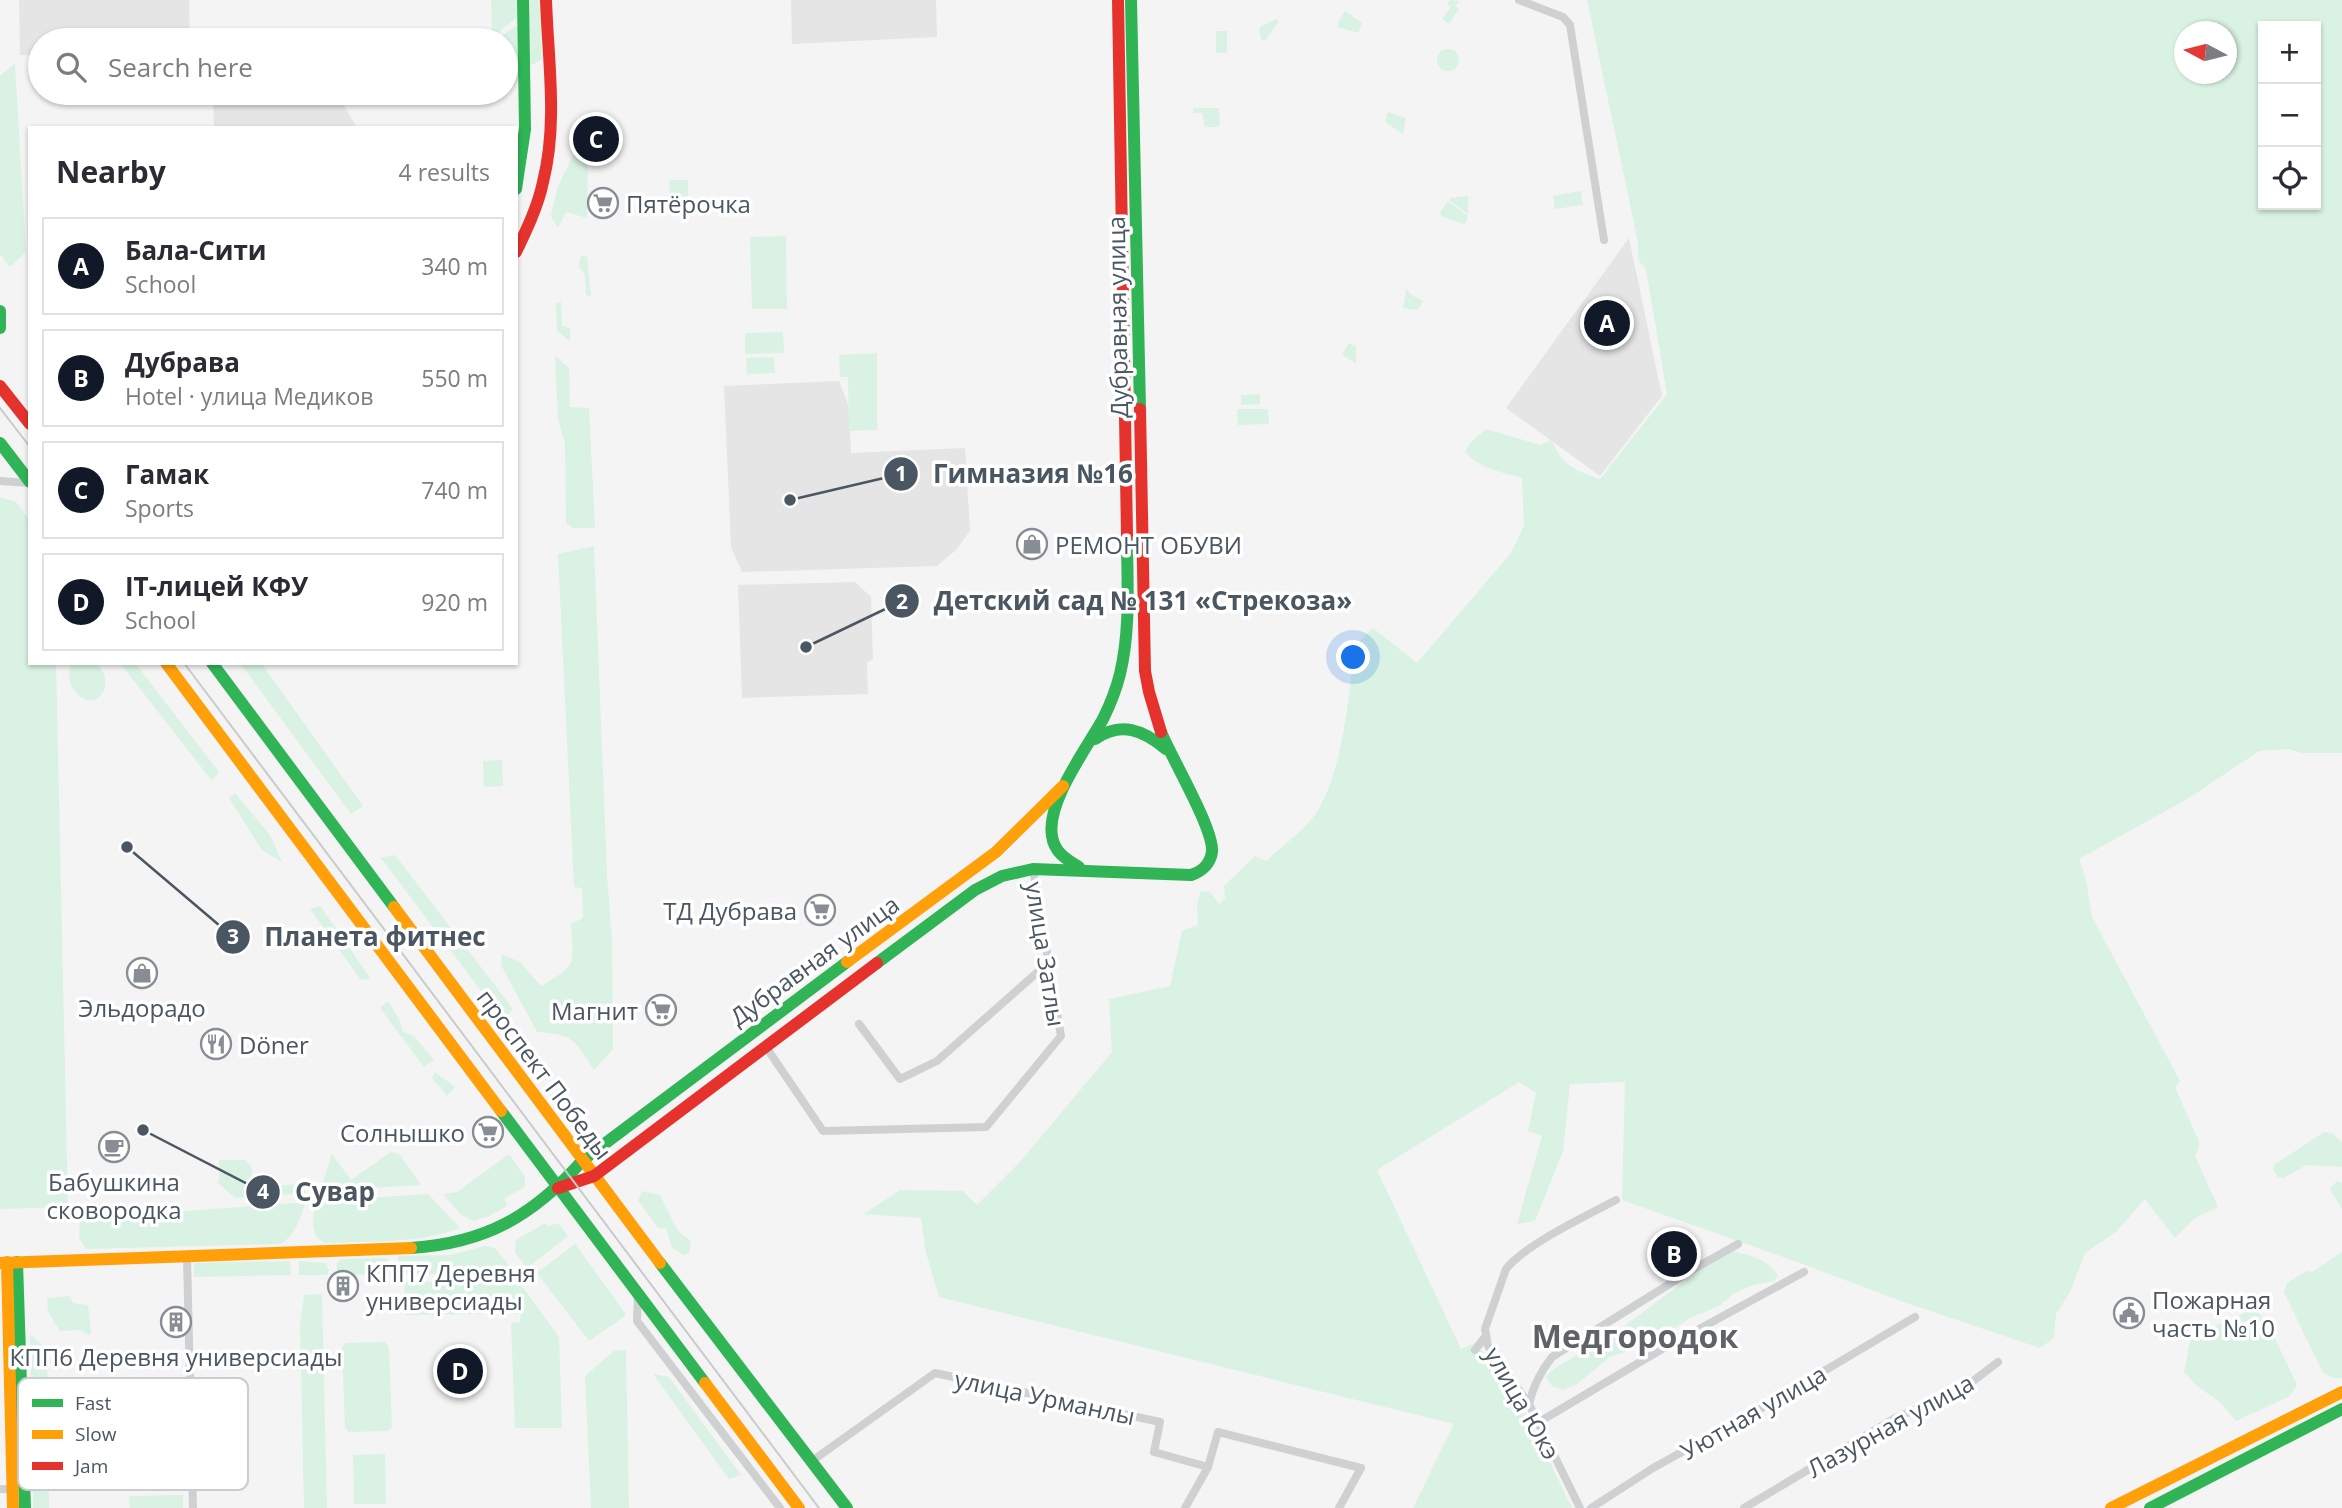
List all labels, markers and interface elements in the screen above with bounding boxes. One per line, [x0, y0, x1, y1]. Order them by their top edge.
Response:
north arrow [2174, 21, 2237, 84]
map controls [2258, 21, 2321, 210]
button: + [2258, 21, 2321, 84]
search box [28, 28, 518, 105]
icon: search [52, 48, 90, 86]
text: Search here [108, 49, 253, 85]
button: − [2258, 84, 2321, 147]
pin: C [573, 113, 619, 165]
button: locate [2258, 147, 2321, 210]
text: Nearby [56, 151, 166, 192]
text: 4 results [399, 156, 490, 188]
supermarket icon: Пятёрочка [586, 186, 620, 220]
place label: Пятёрочка [626, 187, 751, 220]
street label: Дубравная улица [1099, 216, 1135, 418]
text: Бала-Сити [125, 232, 267, 268]
text: A [73, 250, 89, 282]
text: 340 m [421, 250, 488, 282]
text: School [125, 268, 196, 300]
pin: A [1584, 297, 1630, 349]
text: Дубрава [125, 344, 240, 380]
text: B [73, 362, 89, 394]
text: 550 m [421, 362, 488, 394]
text: Hotel · улица Медиков [125, 380, 374, 412]
callout: Гимназия №16 [884, 450, 1147, 497]
text: Гимназия №16 [933, 455, 1133, 491]
text: Гамак [125, 456, 209, 492]
text: 1 [895, 459, 907, 487]
text: C [74, 474, 88, 506]
text: 740 m [421, 474, 488, 506]
text: Sports [125, 492, 194, 524]
shop icon: РЕМОНТ ОБУВИ [1015, 527, 1049, 561]
place label: РЕМОНТ ОБУВИ [1055, 528, 1242, 561]
text: IT-лицей КФУ [125, 568, 308, 604]
callout: Детский сад № 131 «Стрекоза» [885, 578, 1366, 625]
text: Детский сад № 131 «Стрекоза» [934, 582, 1352, 618]
text: D [72, 586, 90, 618]
text: 920 m [421, 586, 488, 618]
text: 2 [896, 587, 908, 615]
text: School [125, 604, 196, 636]
your location [1336, 640, 1370, 674]
street label: улица Затлы [1018, 879, 1074, 1029]
street label: Дубравная улица [723, 887, 905, 1033]
supermarket icon: ТД Дубрава [803, 893, 837, 927]
place label: ТД Дубрава [663, 894, 797, 927]
callout: Планета фитнес [216, 913, 500, 960]
text: Планета фитнес [264, 918, 486, 954]
text: 3 [227, 922, 239, 950]
shop icon: Эльдорадо [125, 956, 159, 990]
street label: проспект Победы [470, 982, 620, 1166]
place label: Эльдорадо [78, 991, 206, 1024]
supermarket icon: Магнит [644, 993, 678, 1027]
place label: Магнит [551, 994, 638, 1027]
restaurant icon: Döner [199, 1027, 233, 1061]
place label: Döner [239, 1028, 309, 1061]
supermarket icon: Солнышко [471, 1115, 505, 1149]
place label: Солнышко [340, 1116, 465, 1149]
cafe icon: Бабушкина сковородка [97, 1130, 131, 1164]
place label: Бабушкина сковородка [46, 1165, 182, 1226]
callout: Сувар [246, 1168, 388, 1215]
text: Сувар [295, 1173, 375, 1209]
text: 4 [257, 1177, 269, 1205]
pin: B [1651, 1228, 1697, 1280]
place label: КПП7 Деревня универсиады [366, 1256, 536, 1317]
building icon: КПП7 Деревня универсиады [326, 1269, 360, 1303]
place label: Пожарная часть №10 [2152, 1283, 2275, 1344]
public building icon: Пожарная часть №10 [2112, 1296, 2146, 1330]
building icon: КПП6 Деревня универсиады [159, 1305, 193, 1339]
district label: Медгородок [1532, 1314, 1738, 1357]
place label: КПП6 Деревня универсиады [10, 1340, 342, 1373]
street label: улица Юкэ [1477, 1341, 1569, 1465]
pin: D [437, 1345, 483, 1397]
street label: Уютная улица [1674, 1357, 1832, 1467]
street label: улица Урманлы [952, 1362, 1138, 1432]
street label: Лазурная улица [1801, 1365, 1979, 1485]
legend [18, 1378, 248, 1490]
text: Fast [75, 1390, 111, 1416]
text: Slow [75, 1421, 117, 1447]
text: Jam [73, 1453, 108, 1479]

